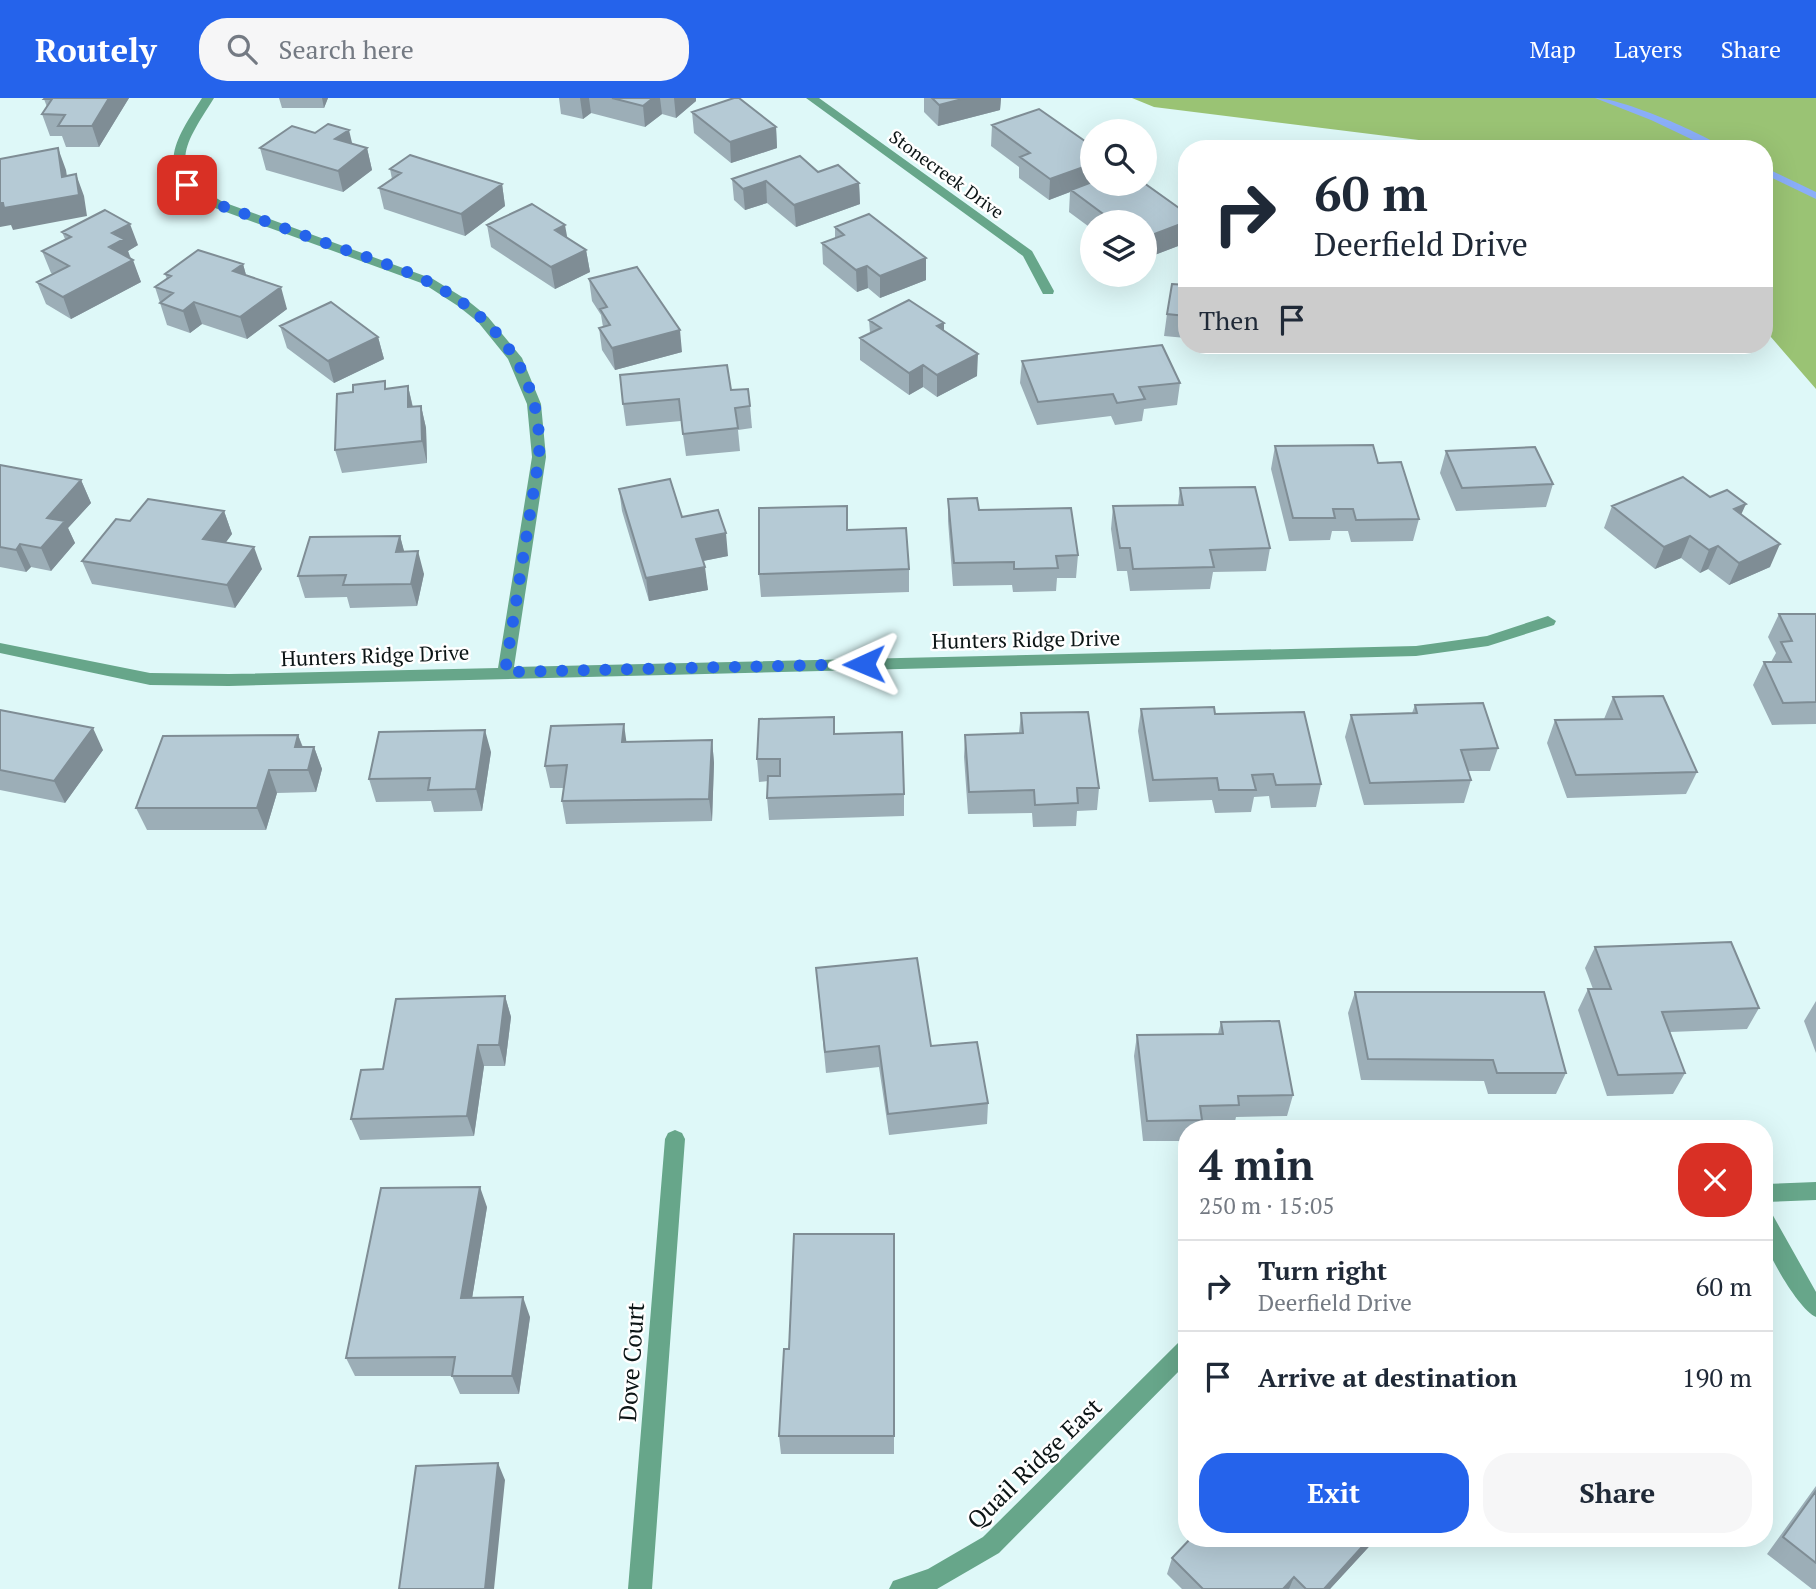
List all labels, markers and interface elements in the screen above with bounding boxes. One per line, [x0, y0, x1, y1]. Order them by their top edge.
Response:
search box [199, 18, 689, 81]
text: Routely [35, 28, 157, 71]
icon: search [223, 30, 261, 68]
text: Search here [279, 32, 414, 66]
text: Map [1529, 33, 1576, 65]
text: Layers [1614, 33, 1683, 65]
text: Share [1721, 33, 1781, 65]
map controls [1080, 119, 1157, 287]
button: search [1080, 119, 1157, 196]
street label: Stonecreek Drive [885, 124, 1009, 224]
pin [157, 155, 217, 215]
text: 60 m [1314, 160, 1428, 225]
icon: arrive [168, 166, 206, 204]
icon: right [1199, 168, 1290, 259]
button: layers [1080, 210, 1157, 287]
text: Deerfield Drive [1314, 223, 1528, 265]
icon: arrive [1273, 301, 1311, 339]
text: Then [1199, 303, 1259, 337]
street label: Hunters Ridge Drive [931, 623, 1121, 655]
position arrow [827, 627, 901, 701]
street label: Hunters Ridge Drive [280, 638, 470, 672]
text: 4 min [1199, 1136, 1314, 1192]
button: close [1678, 1143, 1752, 1217]
text: 250 m · 15:05 [1199, 1190, 1334, 1221]
text: Turn right [1258, 1253, 1387, 1287]
icon: right [1199, 1267, 1237, 1305]
text: 60 m [1696, 1269, 1752, 1303]
text: Deerfield Drive [1258, 1287, 1412, 1318]
street label: Dove Court [611, 1301, 651, 1423]
icon: arrive [1199, 1358, 1237, 1396]
text: Arrive at destination [1258, 1360, 1517, 1394]
text: 190 m [1682, 1360, 1752, 1394]
street label: Quail Ridge East [960, 1390, 1108, 1536]
button: Exit [1199, 1453, 1469, 1533]
button: Share [1483, 1453, 1752, 1533]

